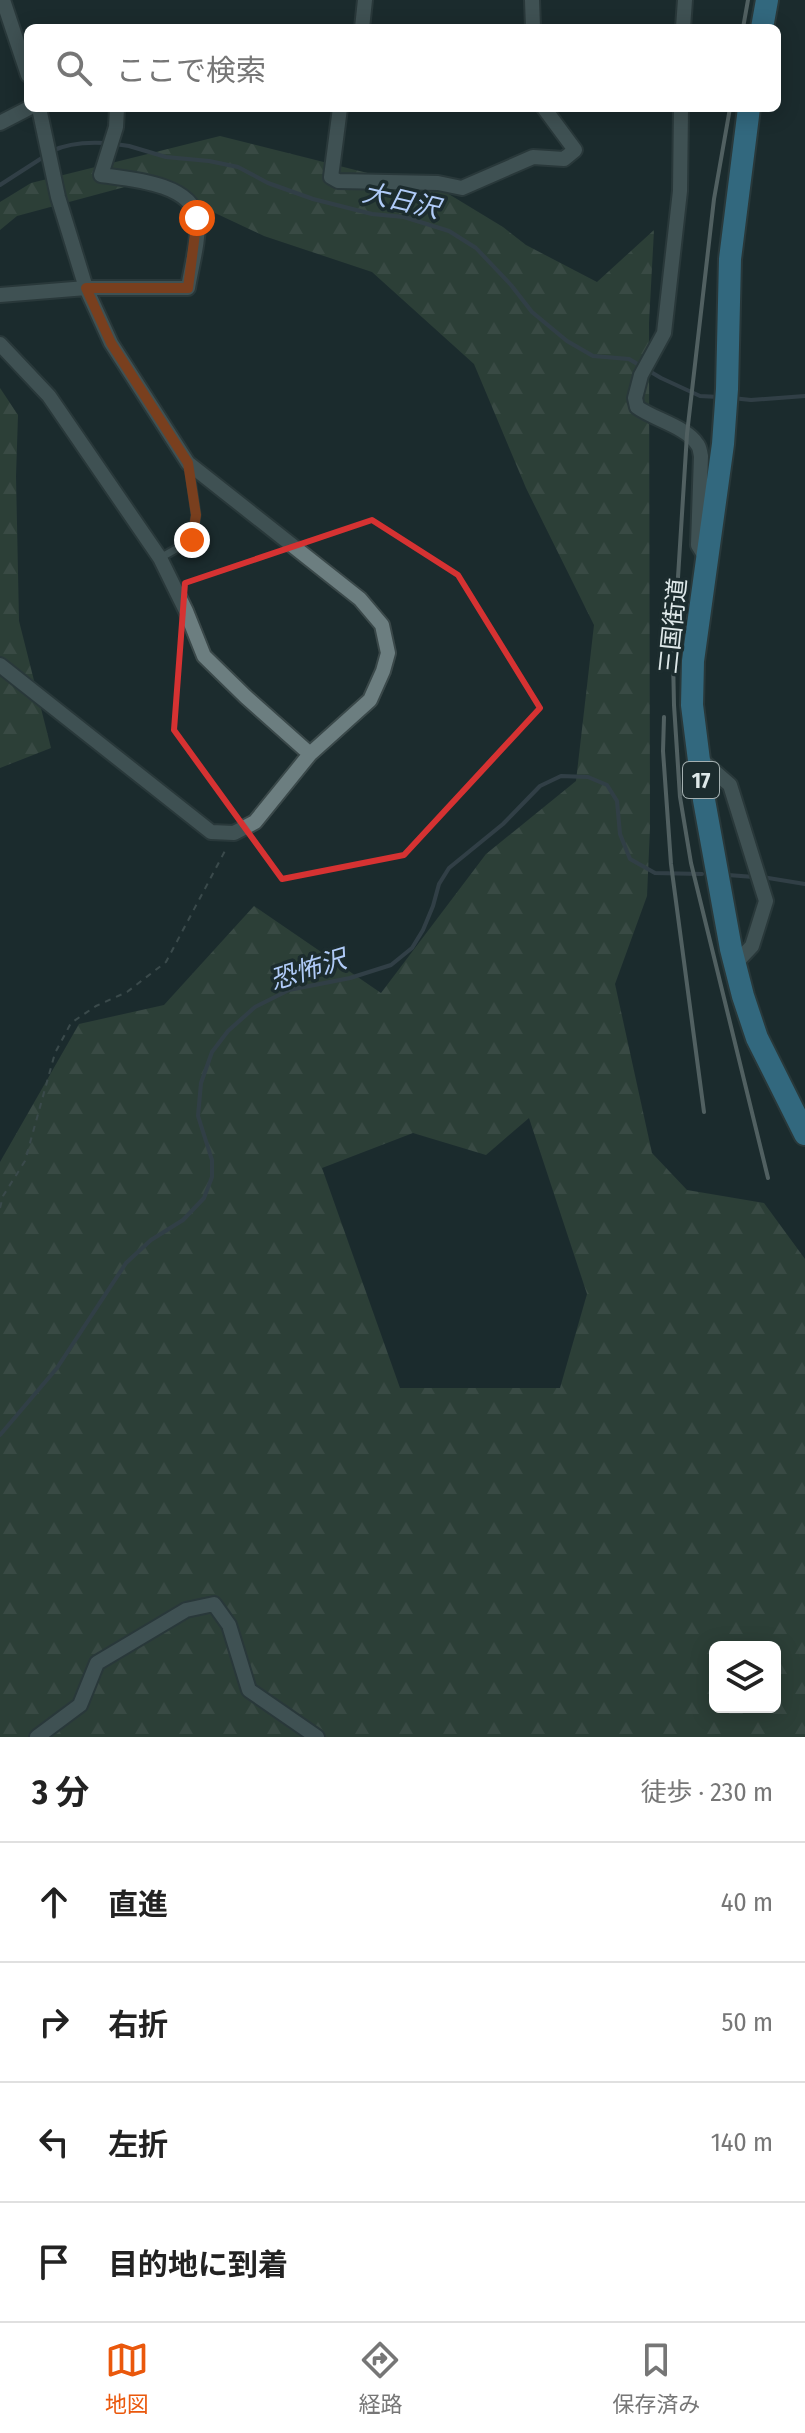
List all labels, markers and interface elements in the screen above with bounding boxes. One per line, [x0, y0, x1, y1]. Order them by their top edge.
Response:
search box [24, 24, 781, 112]
icon: search [52, 46, 96, 90]
text: ここで検索 [116, 53, 266, 89]
water label: 大日沢 [360, 177, 445, 226]
route start [179, 200, 215, 236]
route end [174, 522, 210, 558]
street label: 三国街道 [654, 577, 692, 675]
road number: 17 [683, 762, 719, 798]
water label: 恐怖沢 [266, 943, 353, 996]
map controls [709, 1641, 781, 1713]
button: layers [709, 1641, 781, 1713]
text: 3 分 [32, 1772, 89, 1813]
text: 徒歩 · 230 m [640, 1777, 773, 1808]
icon: ahead [32, 1880, 76, 1924]
text: 直進 [108, 1887, 168, 1923]
text: 40 m [721, 1887, 773, 1918]
icon: right [32, 2000, 76, 2044]
text: 右折 [108, 2007, 168, 2043]
text: 50 m [721, 2007, 773, 2038]
icon: left [32, 2120, 76, 2164]
text: 左折 [108, 2127, 168, 2163]
text: 140 m [711, 2127, 773, 2158]
icon: arrive [32, 2240, 76, 2284]
text: 目的地に到着 [108, 2247, 288, 2283]
tab: 地図 [105, 2338, 149, 2418]
tab: 経路 [358, 2338, 402, 2418]
tab: 保存済み [612, 2338, 700, 2418]

